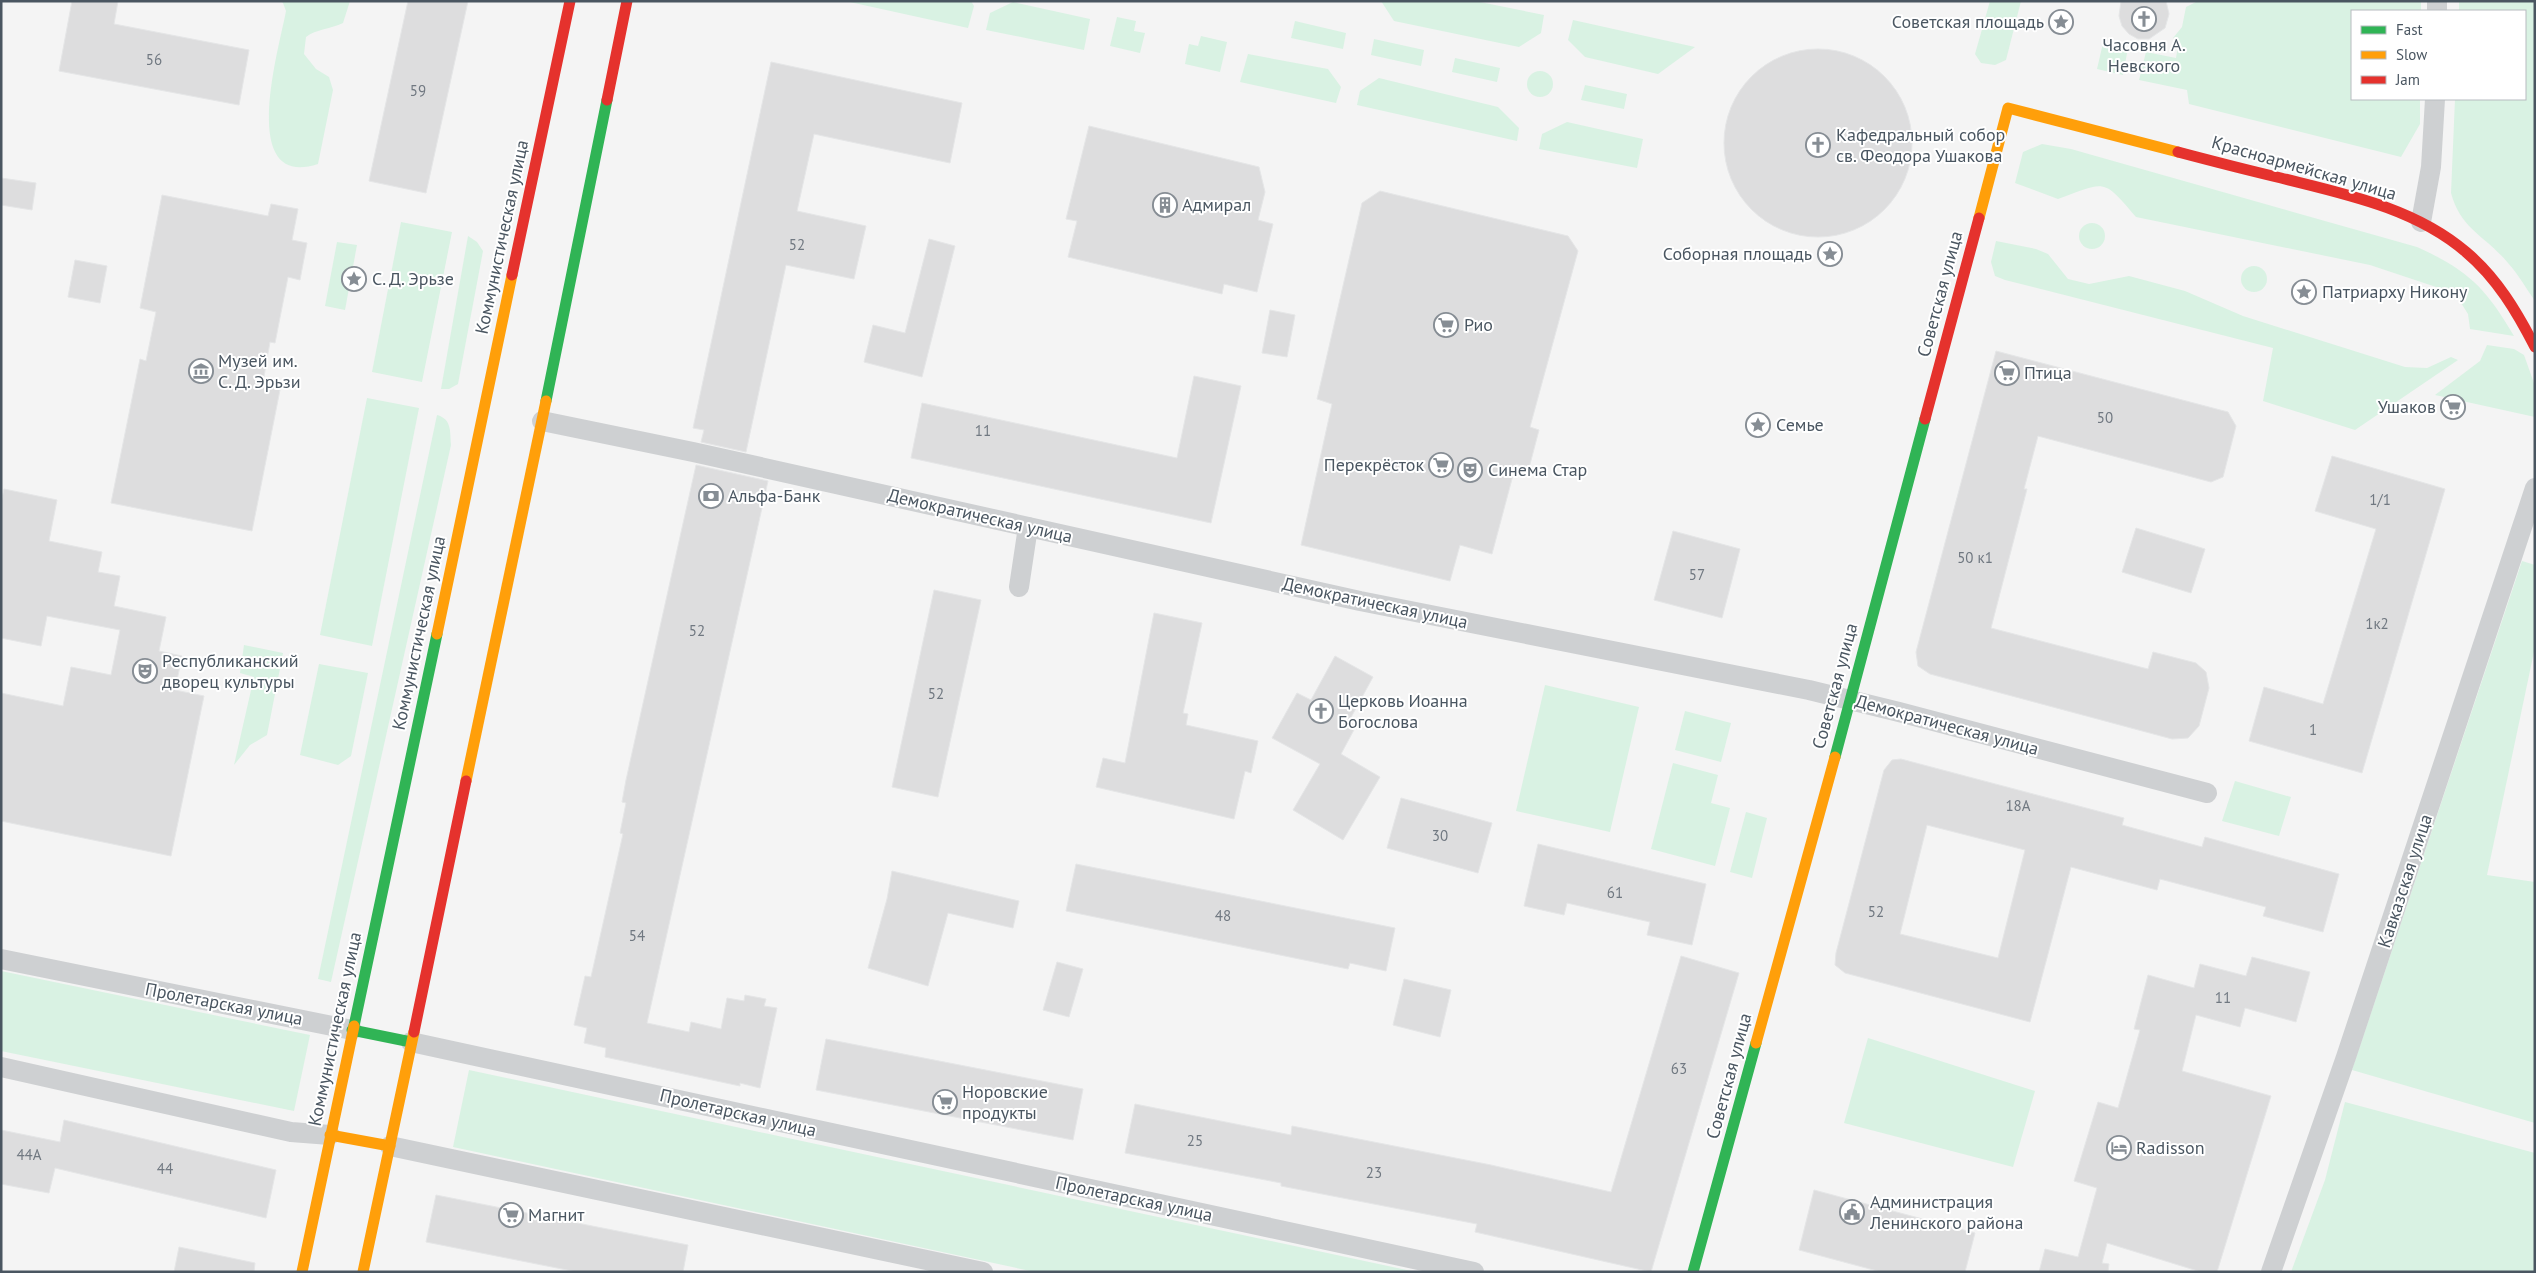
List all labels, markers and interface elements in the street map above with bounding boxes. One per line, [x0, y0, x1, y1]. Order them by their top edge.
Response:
church icon: Часовня А. Невского [2131, 6, 2157, 32]
place icon: Советская площадь [2048, 9, 2074, 35]
place label: Советская площадь [1892, 10, 2044, 33]
legend [2351, 10, 2526, 100]
text: Fast [2396, 20, 2423, 39]
place label: Часовня А. Невского [2102, 33, 2186, 77]
text: Slow [2396, 45, 2427, 64]
house number: 56 [146, 50, 162, 69]
text: Jam [2395, 70, 2420, 89]
house number: 59 [410, 81, 426, 100]
place label: Кафедральный собор св. Феодора Ушакова [1836, 123, 2005, 167]
street label: Красноармейская улица [2209, 130, 2399, 205]
church icon: Кафедральный собор св. Феодора Ушакова [1805, 132, 1831, 158]
street label: Коммунистическая улица [470, 138, 533, 336]
building icon: Адмирал [1152, 192, 1178, 218]
place label: Адмирал [1182, 193, 1251, 216]
street label: Советская улица [1912, 229, 1967, 359]
house number: 52 [789, 235, 805, 254]
place icon: Соборная площадь [1817, 241, 1843, 267]
place label: Соборная площадь [1663, 242, 1812, 265]
place icon: С. Д. Эрьзе [341, 266, 367, 292]
place label: С. Д. Эрьзе [372, 267, 454, 290]
place icon: Патриарху Никону [2291, 279, 2317, 305]
place label: Патриарху Никону [2322, 280, 2468, 303]
supermarket icon: Рио [1433, 312, 1459, 338]
place label: Рио [1464, 313, 1493, 336]
place label: Музей им. С. Д. Эрьзи [218, 349, 301, 393]
museum icon: Музей им. С. Д. Эрьзи [188, 358, 214, 384]
supermarket icon: Птица [1994, 360, 2020, 386]
place label: Птица [2024, 361, 2072, 384]
supermarket icon: Ушаков [2440, 394, 2466, 420]
place label: Ушаков [2378, 395, 2436, 418]
house number: 50 [2097, 408, 2113, 427]
place icon: Семье [1745, 412, 1771, 438]
place label: Семье [1776, 413, 1824, 436]
house number: 11 [975, 421, 991, 440]
supermarket icon: Перекрёсток [1428, 452, 1454, 478]
place label: Перекрёсток [1324, 453, 1424, 476]
theatre icon: Синема Стар [1457, 457, 1483, 483]
place label: Синема Стар [1488, 458, 1587, 481]
bank icon: Альфа-Банк [698, 483, 724, 509]
street label: Демократическая улица [886, 483, 1075, 548]
place label: Альфа-Банк [728, 484, 821, 507]
house number: 1/1 [2369, 490, 2391, 509]
street label: Коммунистическая улица [387, 534, 450, 732]
house number: 50 к1 [1957, 548, 1993, 567]
house number: 57 [1689, 565, 1705, 584]
street label: Демократическая улица [1280, 572, 1470, 633]
house number: 1к2 [2365, 614, 2389, 633]
house number: 52 [689, 621, 705, 640]
street label: Советская улица [1807, 621, 1862, 751]
place label: Республиканский дворец культуры [162, 649, 299, 693]
theatre icon: Республиканский дворец культуры [132, 658, 158, 684]
house number: 52 [928, 684, 944, 703]
place label: Церковь Иоанна Богослова [1338, 689, 1468, 733]
street label: Демократическая улица [1853, 689, 2041, 760]
church icon: Церковь Иоанна Богослова [1308, 698, 1334, 724]
house number: 1 [2309, 720, 2317, 739]
house number: 18А [2005, 796, 2031, 815]
street label: Кавказская улица [2372, 811, 2437, 951]
house number: 30 [1432, 826, 1448, 845]
house number: 61 [1607, 883, 1623, 902]
house number: 52 [1868, 902, 1884, 921]
house number: 48 [1215, 906, 1231, 925]
house number: 54 [629, 926, 645, 945]
street label: Коммунистическая улица [303, 930, 366, 1128]
street label: Пролетарская улица [143, 977, 305, 1030]
house number: 11 [2215, 988, 2231, 1007]
street label: Советская улица [1701, 1011, 1756, 1141]
house number: 63 [1671, 1059, 1687, 1078]
place label: Норовские продукты [962, 1080, 1048, 1124]
street label: Пролетарская улица [658, 1083, 819, 1142]
supermarket icon: Норовские продукты [932, 1089, 958, 1115]
house number: 25 [1187, 1131, 1203, 1150]
hotel icon: Radisson [2106, 1135, 2132, 1161]
place label: Radisson [2136, 1136, 2205, 1159]
house number: 44А [16, 1145, 42, 1164]
house number: 44 [157, 1159, 173, 1178]
house number: 23 [1366, 1163, 1382, 1182]
street label: Пролетарская улица [1053, 1171, 1215, 1226]
place label: Администрация Ленинского района [1869, 1190, 2023, 1234]
public building icon: Администрация Ленинского района [1839, 1199, 1865, 1225]
supermarket icon: Магнит [498, 1202, 524, 1228]
place label: Магнит [528, 1203, 585, 1226]

